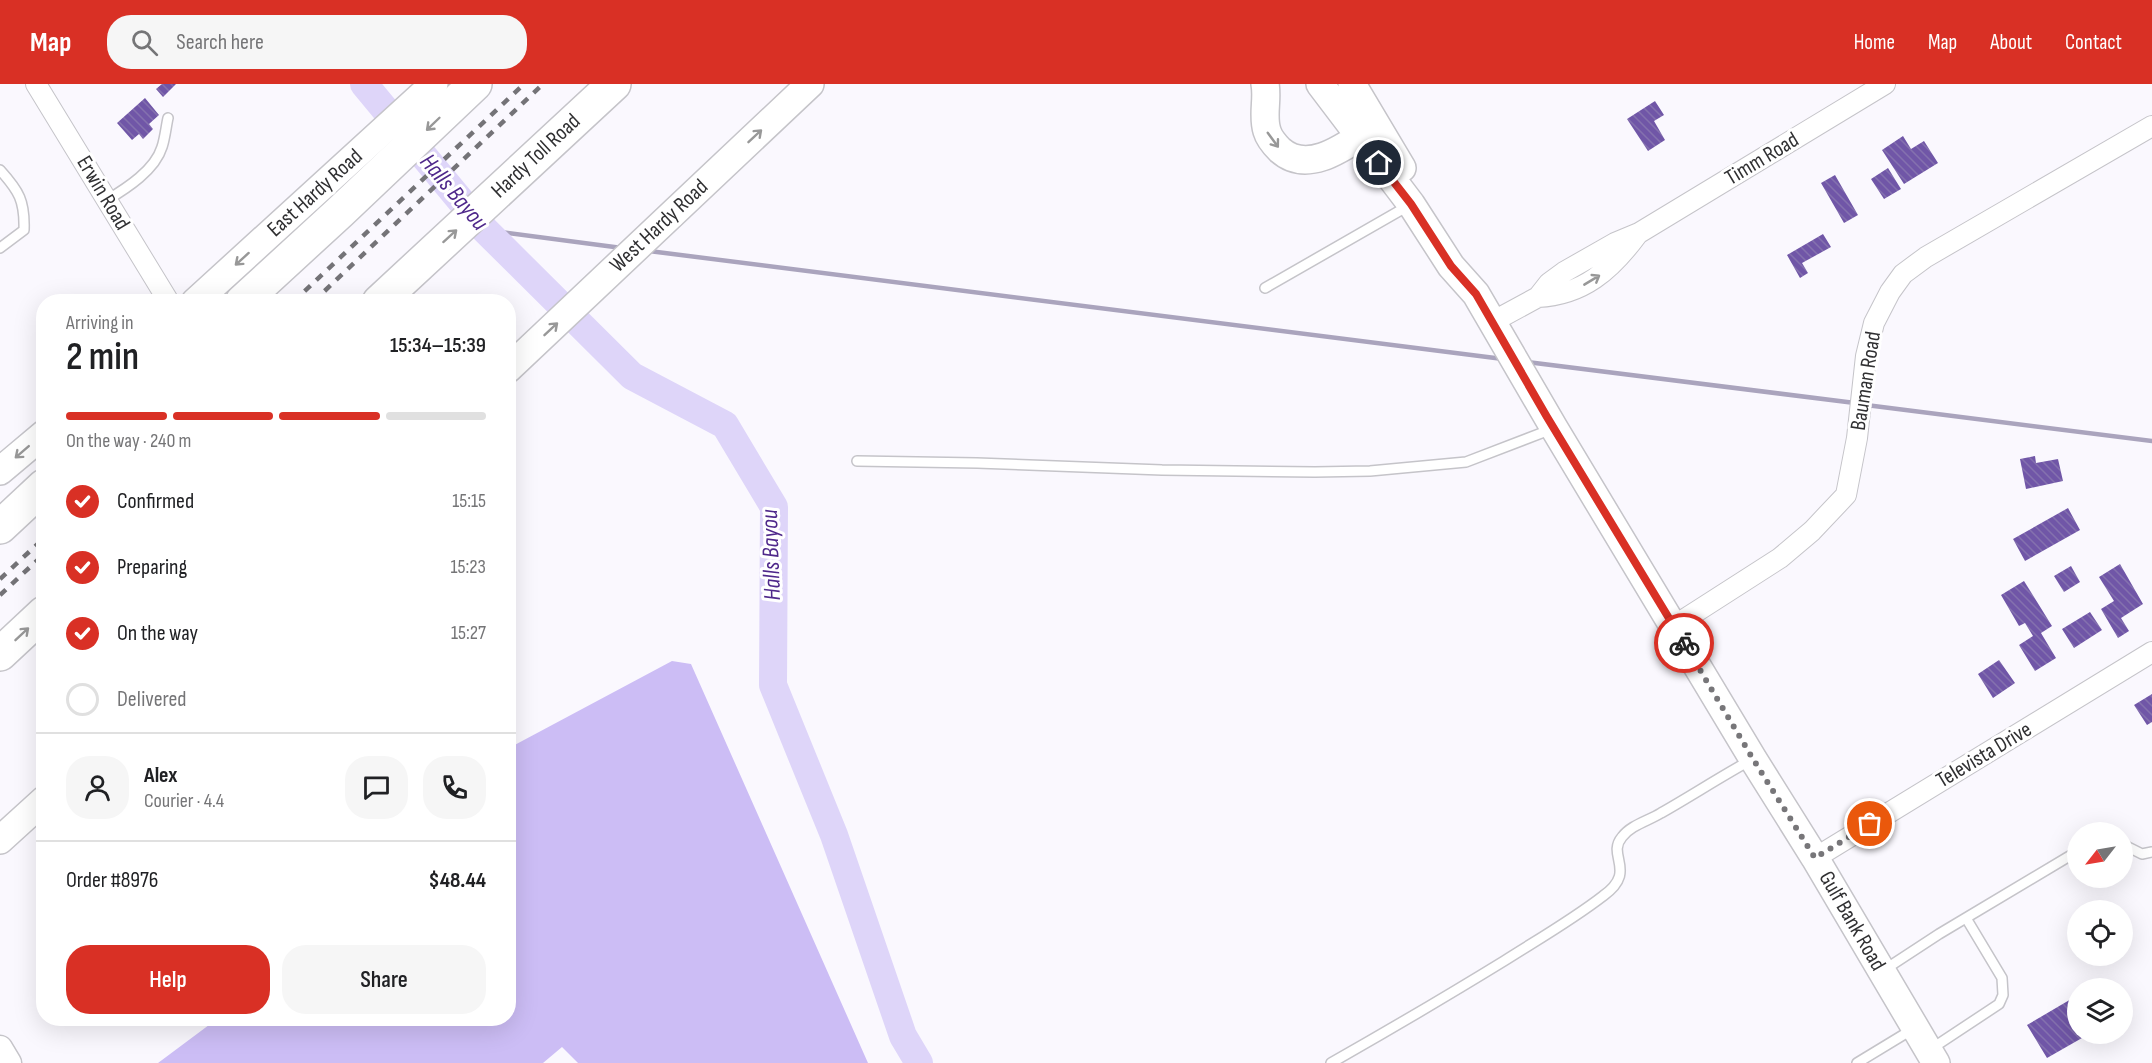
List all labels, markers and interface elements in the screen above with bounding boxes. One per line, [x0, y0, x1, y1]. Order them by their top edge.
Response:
search box [107, 15, 527, 69]
text: Map [30, 26, 71, 59]
icon: search [128, 26, 161, 59]
text: Search here [176, 29, 264, 56]
text: Home [1854, 30, 1895, 55]
text: Map [1928, 30, 1957, 55]
text: About [1990, 30, 2032, 55]
text: Contact [2065, 30, 2122, 55]
street label: Hardy Toll Road [486, 108, 586, 204]
one-way arrow [426, 117, 441, 131]
street label: Timm Road [1720, 126, 1804, 192]
one-way arrow [747, 129, 762, 143]
one-way arrow [1267, 132, 1279, 148]
pin [1353, 137, 1404, 188]
street label: East Hardy Road [262, 143, 368, 243]
icon: home [1362, 146, 1395, 179]
water label: Halls Bayou [414, 148, 495, 236]
street label: Erwin Road [70, 151, 136, 235]
street label: West Hardy Road [604, 174, 714, 278]
one-way arrow [442, 229, 457, 243]
one-way arrow [235, 252, 250, 266]
one-way arrow [1583, 273, 1600, 285]
text: Arriving in [66, 311, 134, 335]
one-way arrow [543, 322, 558, 336]
street label: Bauman Road [1845, 330, 1887, 432]
text: 15:34–15:39 [390, 332, 486, 359]
text: 2 min [66, 334, 139, 381]
text: On the way · 240 m [66, 429, 191, 453]
one-way arrow [14, 446, 30, 459]
icon: check [66, 485, 99, 518]
text: Confirmed [117, 488, 194, 515]
text: 15:15 [452, 489, 486, 513]
water label: Halls Bayou [755, 509, 787, 601]
icon: check [66, 551, 99, 584]
text: Preparing [117, 554, 187, 581]
text: 15:23 [451, 555, 486, 579]
courier [1654, 613, 1714, 673]
icon: check [66, 617, 99, 650]
text: On the way [117, 620, 198, 647]
text: 15:27 [451, 621, 486, 645]
one-way arrow [14, 627, 29, 641]
icon: bike [1668, 627, 1701, 660]
text: Delivered [117, 686, 186, 713]
street label: Televista Drive [1931, 716, 2037, 794]
button: person [66, 756, 129, 819]
button: chat [345, 756, 408, 819]
button: phone [423, 756, 486, 819]
text: Alex [144, 762, 177, 789]
text: Courier · 4.4 [144, 789, 224, 813]
pin [1844, 798, 1895, 849]
icon: bag [1853, 807, 1886, 840]
north arrow [2067, 822, 2133, 888]
map controls [2067, 822, 2133, 1044]
street label: Gulf Bank Road [1813, 866, 1891, 976]
text: Order #8976 [66, 867, 158, 894]
text: $48.44 [428, 867, 486, 894]
button: locate [2067, 900, 2133, 966]
button: Help [66, 945, 270, 1014]
button: Share [282, 945, 486, 1014]
button: layers [2067, 978, 2133, 1044]

